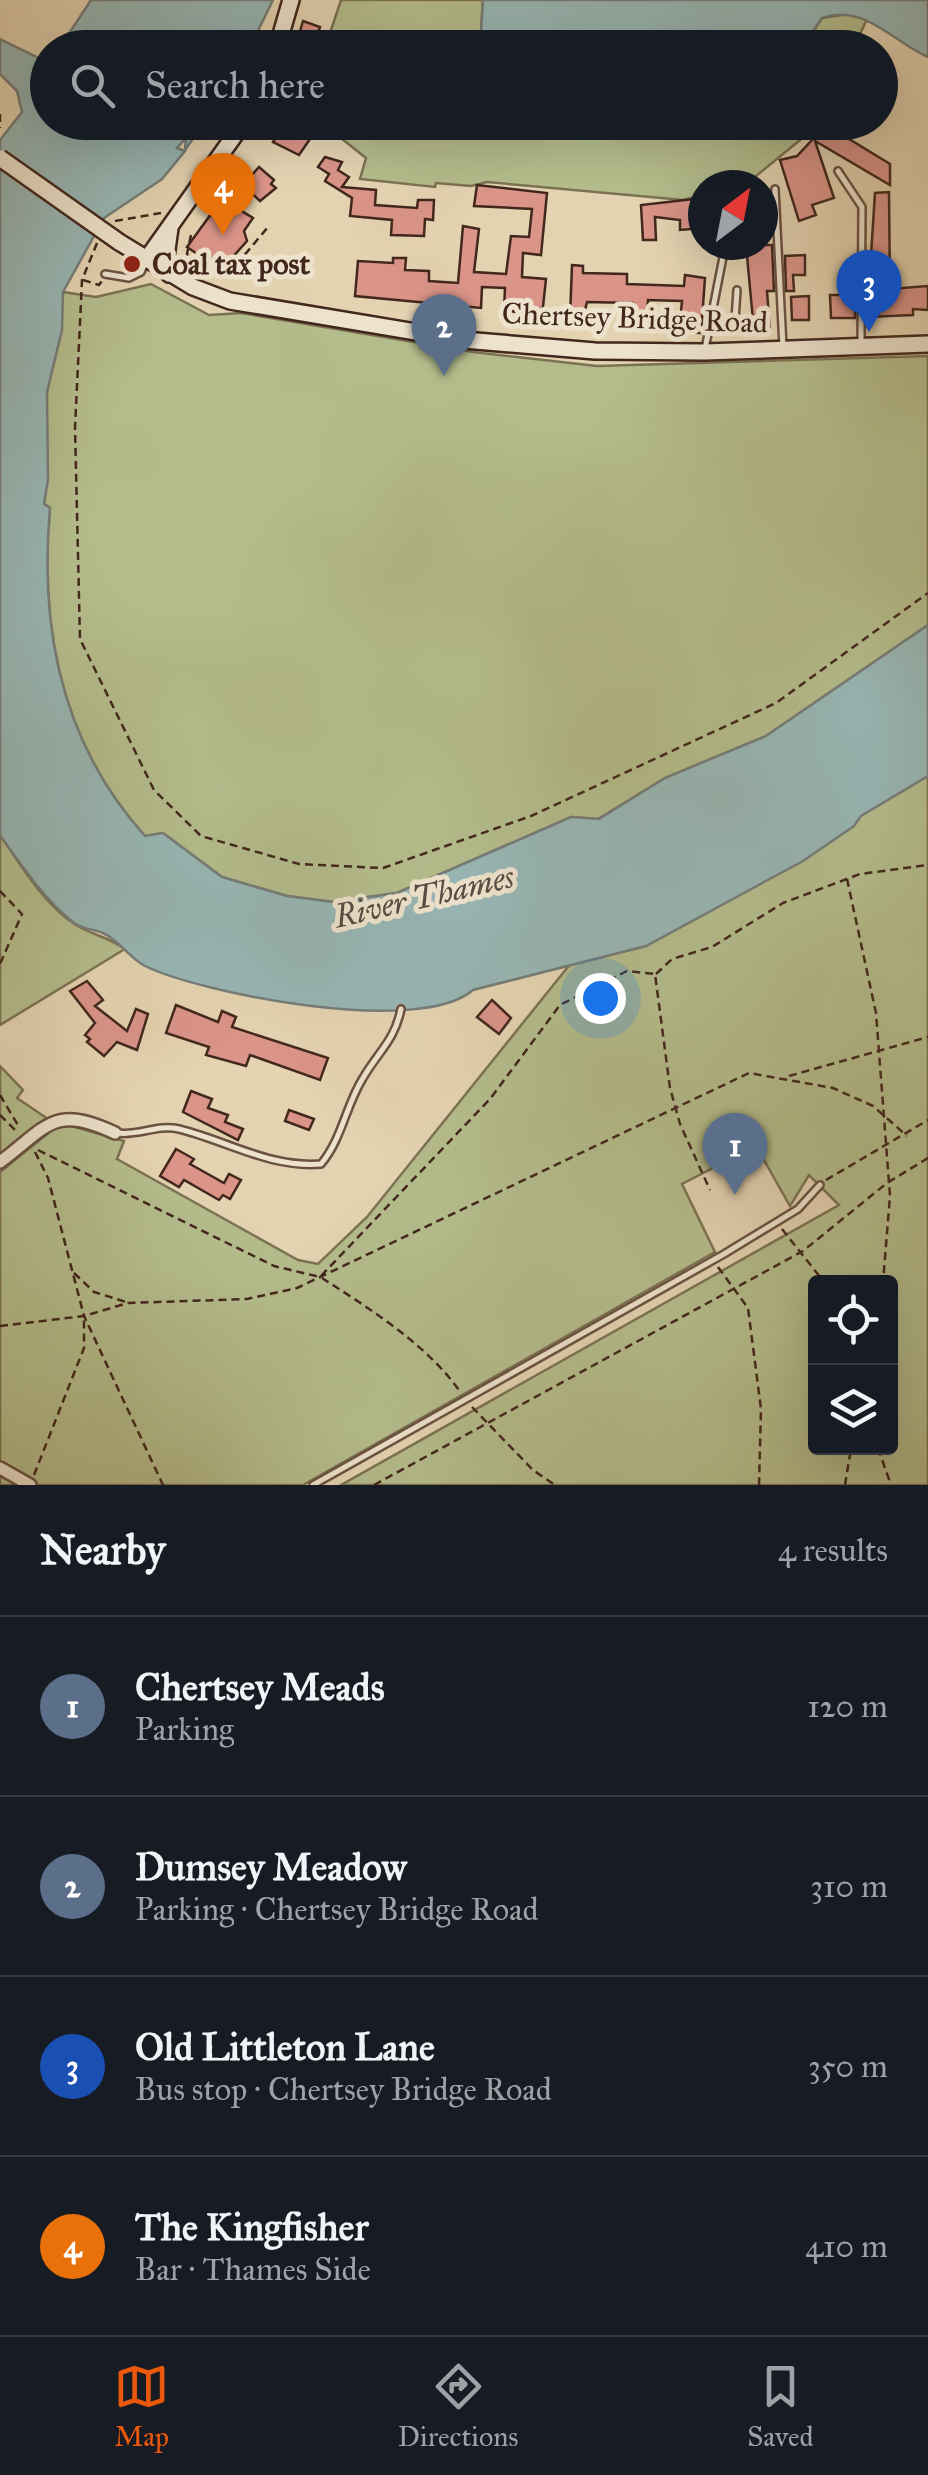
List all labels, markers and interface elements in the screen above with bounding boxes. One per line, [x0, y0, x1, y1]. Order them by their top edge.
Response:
search box [30, 30, 898, 140]
icon: search [65, 58, 120, 113]
text: Search here [145, 62, 325, 108]
pin: 4 [190, 152, 256, 235]
north arrow [688, 170, 778, 260]
place label: Coal tax post [152, 246, 310, 282]
pin: 3 [836, 250, 902, 332]
marker: Coal tax post [121, 253, 143, 275]
pin: 2 [412, 294, 476, 376]
street label: Chertsey Bridge Road [501, 295, 769, 341]
water label: River Thames [330, 857, 518, 937]
your location [575, 973, 626, 1024]
pin: 1 [702, 1112, 768, 1195]
map controls [808, 1275, 898, 1455]
button: locate [808, 1275, 898, 1365]
button: layers [808, 1365, 898, 1455]
text: Nearby [40, 1524, 165, 1576]
text: 4 results [778, 1531, 888, 1570]
text: Chertsey Meads [135, 1664, 385, 1710]
text: 1 [66, 1687, 79, 1726]
text: 120 m [807, 1687, 888, 1726]
text: Parking [135, 1710, 234, 1749]
text: Dumsey Meadow [135, 1844, 407, 1890]
text: 2 [65, 1867, 80, 1906]
text: 310 m [810, 1867, 888, 1906]
text: Parking · Chertsey Bridge Road [135, 1890, 539, 1929]
text: Old Littleton Lane [135, 2024, 435, 2070]
text: 3 [66, 2047, 79, 2086]
text: 350 m [808, 2047, 888, 2086]
text: Bus stop · Chertsey Bridge Road [135, 2070, 552, 2109]
text: The Kingfisher [135, 2204, 369, 2250]
text: 4 [64, 2227, 81, 2266]
text: 410 m [805, 2227, 888, 2266]
text: Bar · Thames Side [135, 2250, 371, 2289]
tab: Map [114, 2359, 169, 2454]
tab: Directions [398, 2359, 519, 2454]
tab: Saved [747, 2359, 814, 2454]

